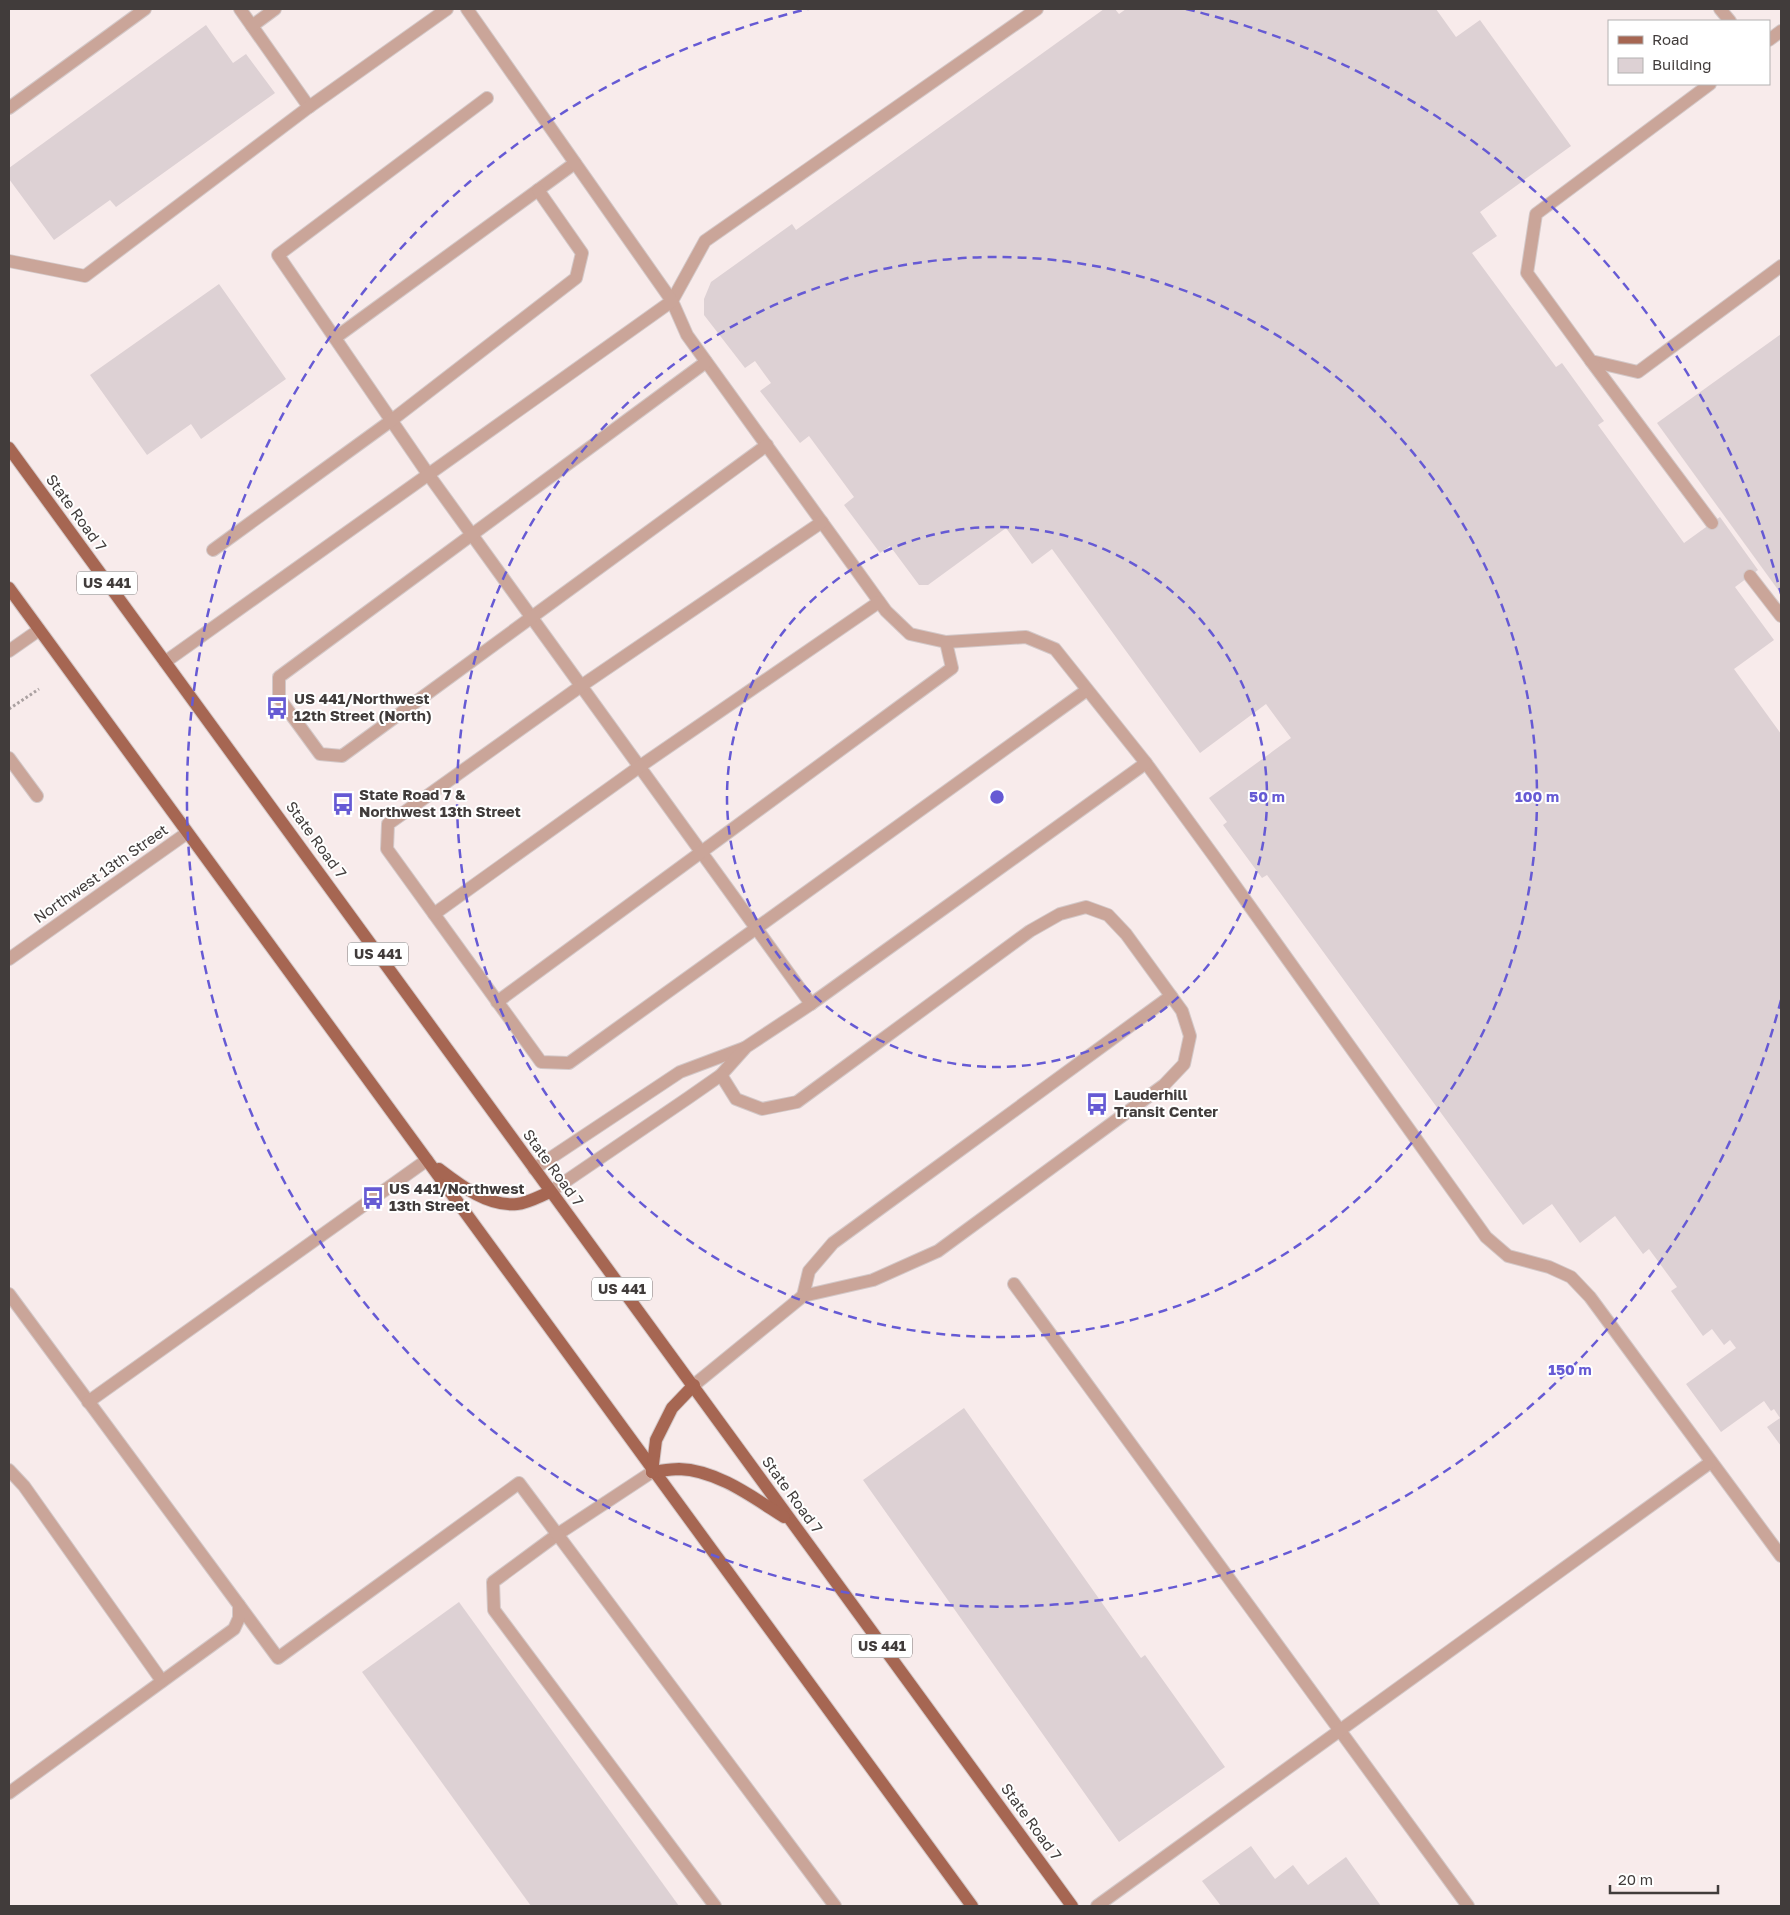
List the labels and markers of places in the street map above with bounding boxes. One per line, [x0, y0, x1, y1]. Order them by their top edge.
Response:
place label: US 441/Northwest 12th Street (North) [294, 689, 432, 724]
bus stop icon: US 441/Northwest 12th Street (North) [264, 695, 290, 721]
place label: State Road 7 & Northwest 13th Street [359, 785, 521, 820]
centre of rings [988, 788, 1006, 806]
bus stop icon: State Road 7 & Northwest 13th Street [330, 791, 356, 817]
place label: Lauderhill Transit Center [1114, 1085, 1218, 1120]
bus stop icon: Lauderhill Transit Center [1084, 1091, 1110, 1117]
place label: US 441/Northwest 13th Street [389, 1179, 524, 1214]
bus stop icon: US 441/Northwest 13th Street [360, 1185, 386, 1211]

